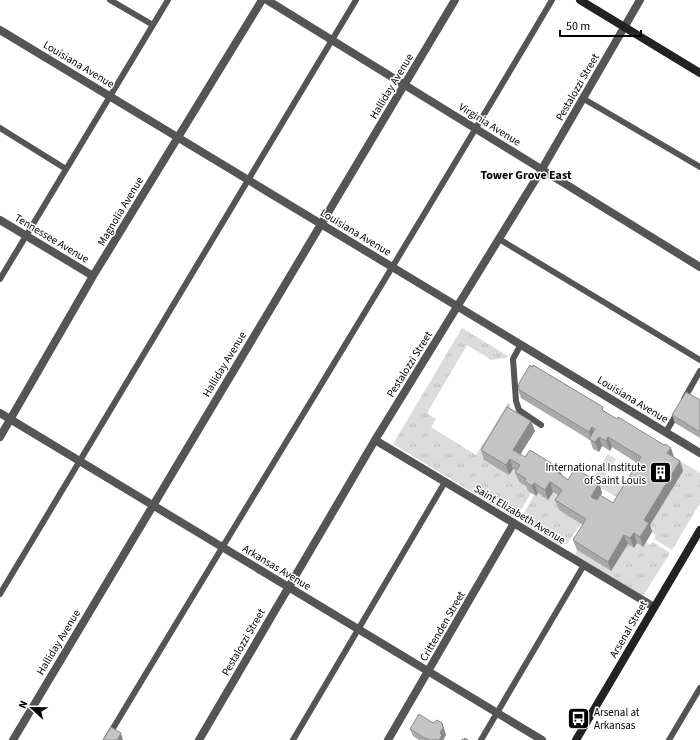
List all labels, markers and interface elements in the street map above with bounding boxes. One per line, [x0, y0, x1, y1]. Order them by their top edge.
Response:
scale bar [560, 12, 641, 38]
text: 50 m [566, 18, 590, 35]
street label: Louisiana Avenue [40, 37, 118, 92]
street label: Halliday Avenue [366, 50, 417, 122]
street label: Pestalozzi Street [552, 51, 603, 124]
street label: Virginia Avenue [456, 99, 524, 150]
district label: Tower Grove East [480, 167, 572, 184]
street label: Magnolia Avenue [94, 173, 147, 249]
street label: Louisiana Avenue [317, 205, 395, 260]
street label: Tennessee Avenue [12, 210, 92, 267]
street label: Halliday Avenue [199, 328, 250, 400]
street label: Pestalozzi Street [383, 328, 436, 400]
street label: Louisiana Avenue [594, 372, 672, 427]
place label: International Institute of Saint Louis [545, 460, 647, 488]
building icon: International Institute of Saint Louis [648, 460, 674, 486]
street label: Saint Elizabeth Avenue [471, 481, 569, 548]
street label: Arkansas Avenue [240, 541, 314, 594]
street label: Crittenden Street [416, 588, 469, 664]
street label: Arsenal Street [606, 598, 651, 661]
street label: Halliday Avenue [33, 606, 84, 678]
street label: Pestalozzi Street [218, 606, 269, 679]
north arrow [12, 688, 52, 728]
text: N [15, 698, 32, 711]
bus stop icon: Arsenal at Arkansas [565, 705, 591, 731]
place label: Arsenal at Arkansas [594, 705, 640, 733]

